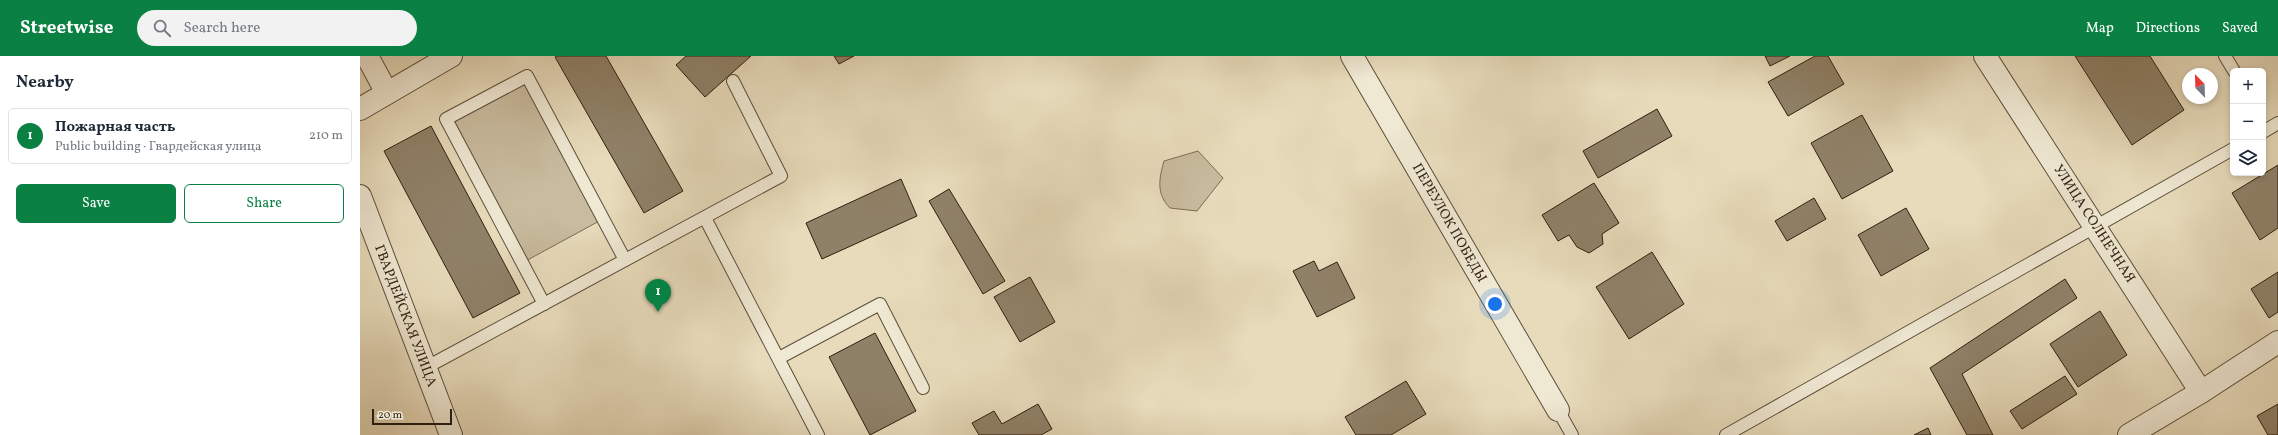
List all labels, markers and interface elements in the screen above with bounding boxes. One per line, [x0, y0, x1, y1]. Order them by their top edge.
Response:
search box [137, 10, 417, 46]
text: Streetwise [20, 15, 113, 41]
icon: search [151, 17, 173, 39]
text: Search here [183, 18, 260, 39]
text: Map [2086, 19, 2114, 38]
text: Directions [2136, 19, 2200, 38]
text: Saved [2222, 19, 2258, 38]
north arrow [2182, 68, 2218, 104]
map controls [2230, 68, 2266, 176]
button: + [2230, 68, 2266, 104]
text: Nearby [16, 71, 74, 94]
button: − [2230, 104, 2266, 140]
text: Пожарная часть [55, 117, 176, 138]
text: 1 [27, 127, 33, 145]
text: 210 m [309, 127, 343, 145]
text: Public building · Гвардейская улица [55, 138, 261, 156]
button: layers [2230, 140, 2266, 176]
street label: ПЕРЕУЛОК ПОБЕДЫ [1407, 160, 1491, 286]
street label: УЛИЦА СОЛНЕЧНАЯ [2049, 161, 2139, 287]
button: Save [16, 184, 176, 223]
button: Share [184, 184, 344, 223]
street label: ГВАРДЕЙСКАЯ УЛИЦА [369, 242, 442, 390]
pin: 1 [645, 279, 671, 312]
your location [1485, 294, 1505, 314]
scale bar [372, 407, 452, 426]
text: 20 m [378, 408, 402, 423]

